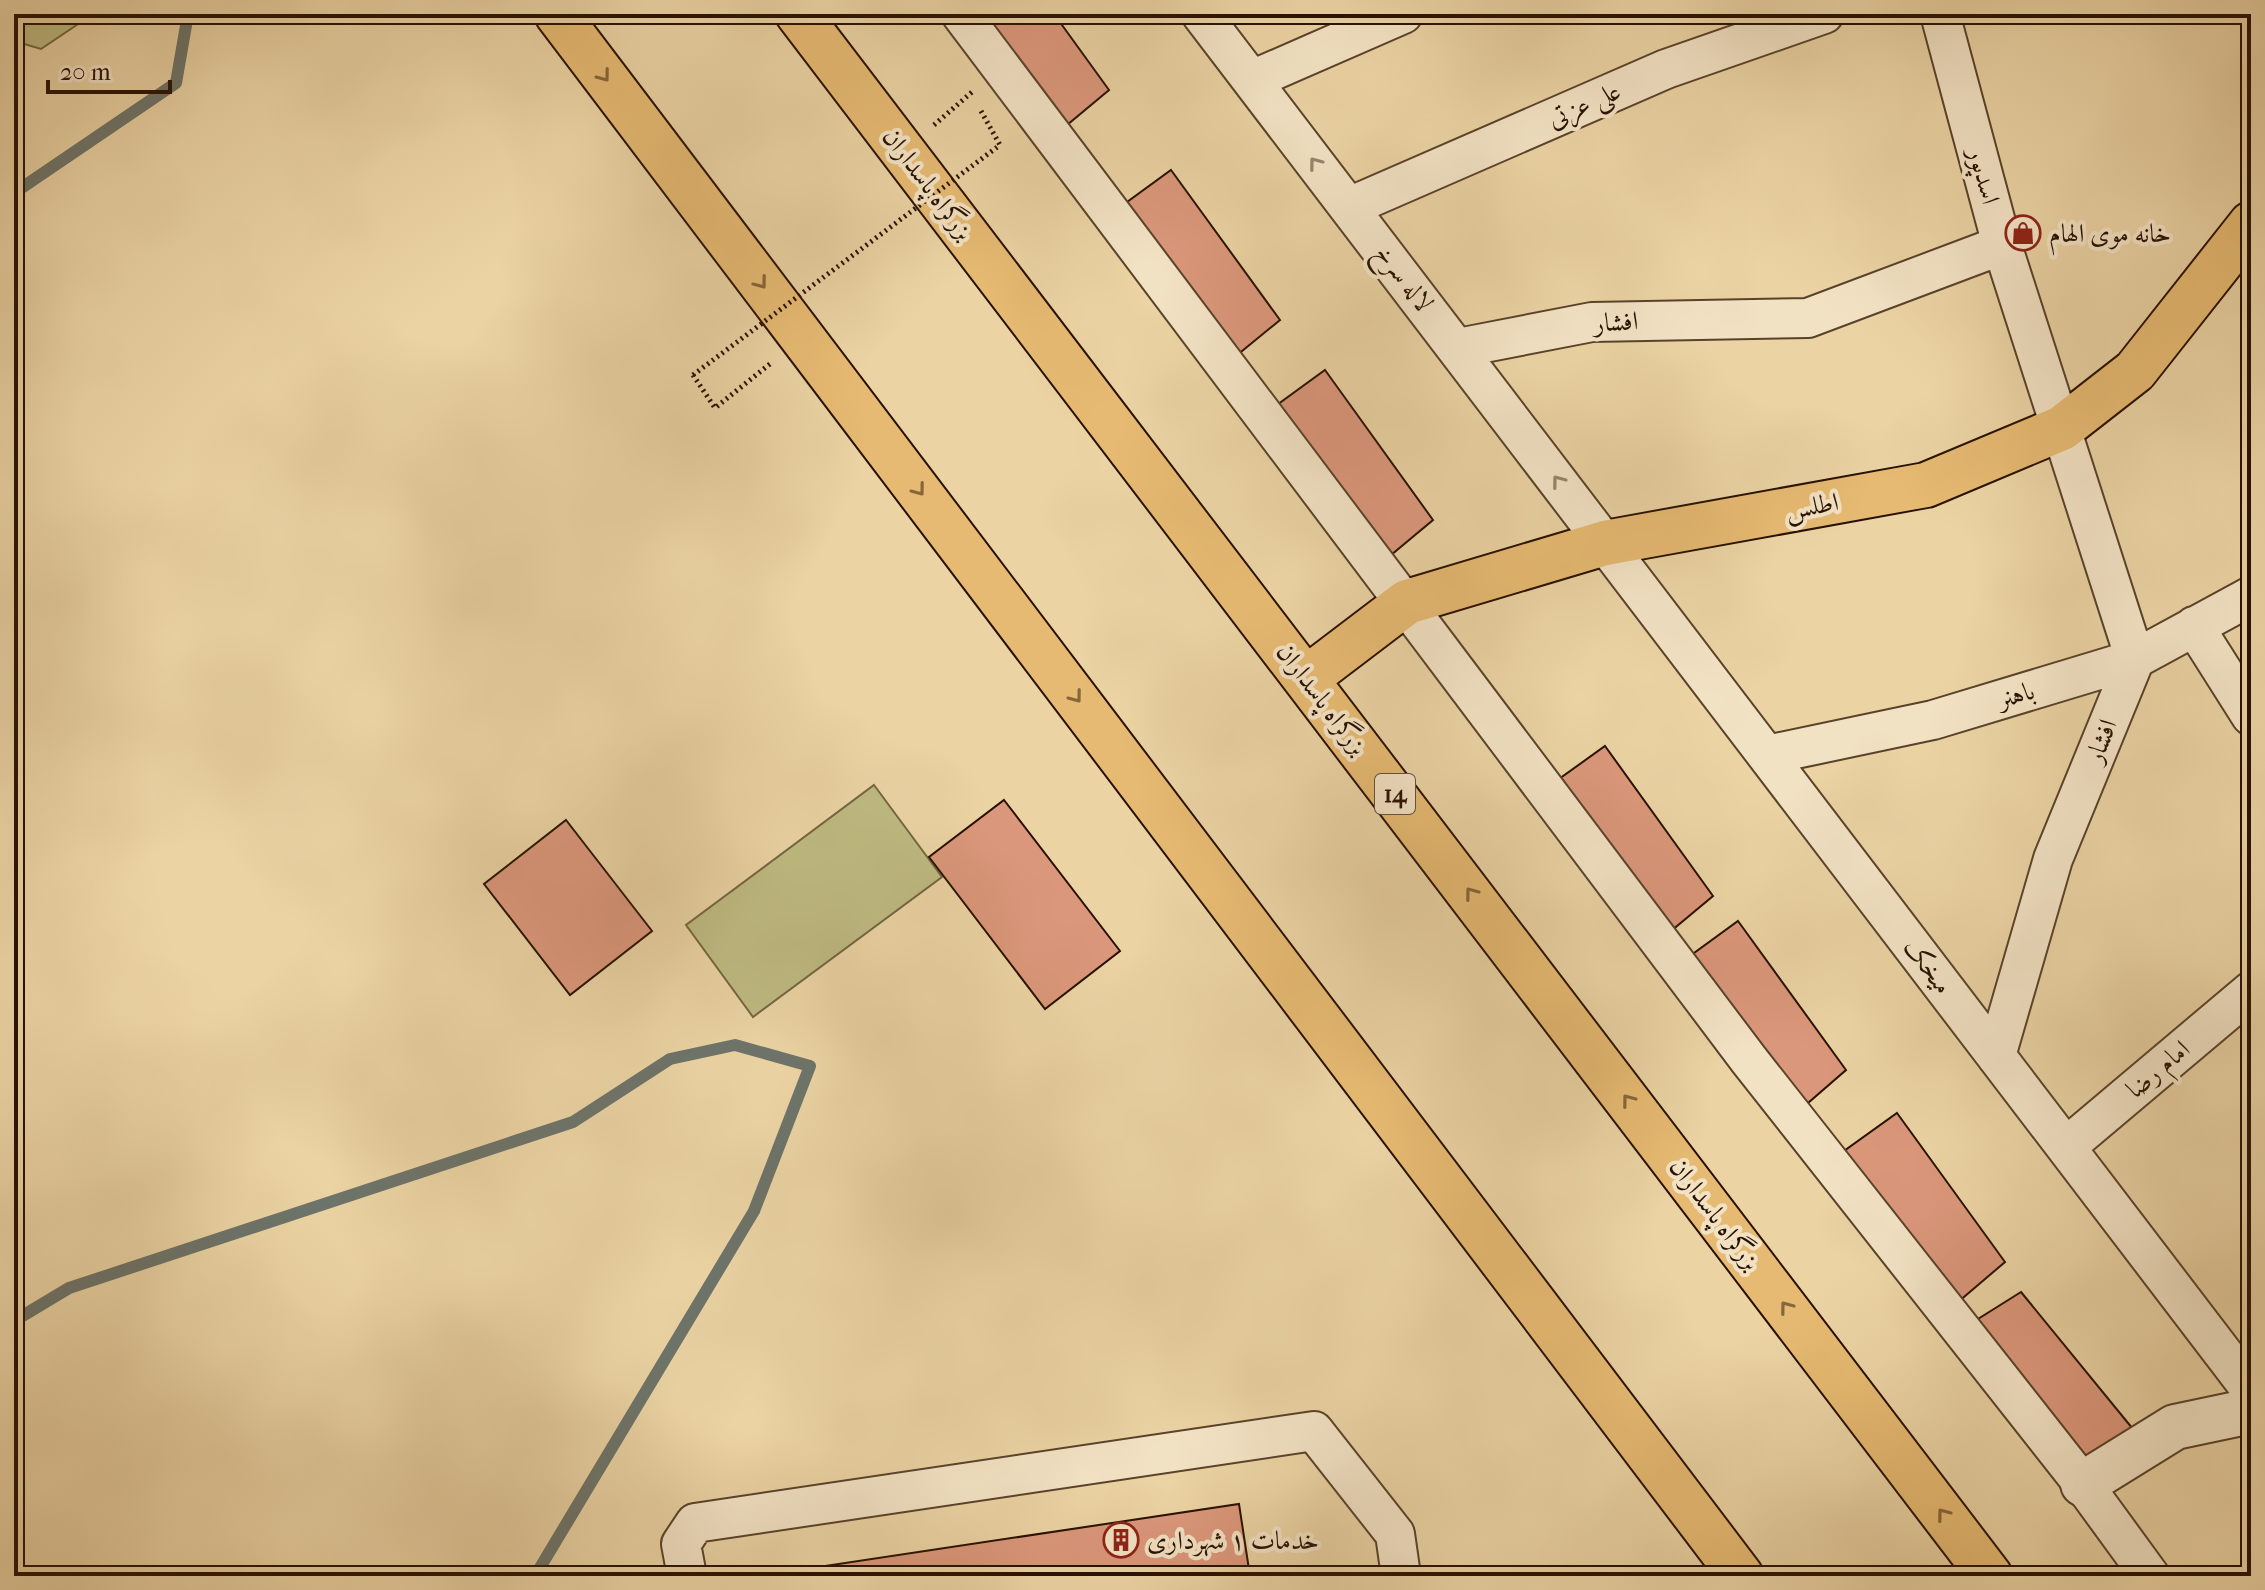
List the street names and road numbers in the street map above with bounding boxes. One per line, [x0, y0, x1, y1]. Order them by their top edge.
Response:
street label: علی عزتی [1543, 75, 1627, 138]
street label: بزرگراه پاسداران [873, 121, 982, 248]
street label: اسدپور [1958, 142, 2006, 208]
street label: لاله سرخ [1362, 238, 1440, 323]
street label: افشار [1590, 305, 1639, 339]
street label: اطلس [1783, 486, 1841, 528]
street label: بزرگراه پاسداران [1267, 636, 1376, 763]
street label: باهنر [1991, 675, 2038, 716]
street label: افشار [2077, 715, 2124, 770]
road number: 14 [1375, 774, 1415, 814]
street label: میخک [1897, 932, 1959, 1000]
street label: امام رضا [2120, 1033, 2201, 1110]
street label: بزرگراه پاسداران [1660, 1151, 1769, 1278]

